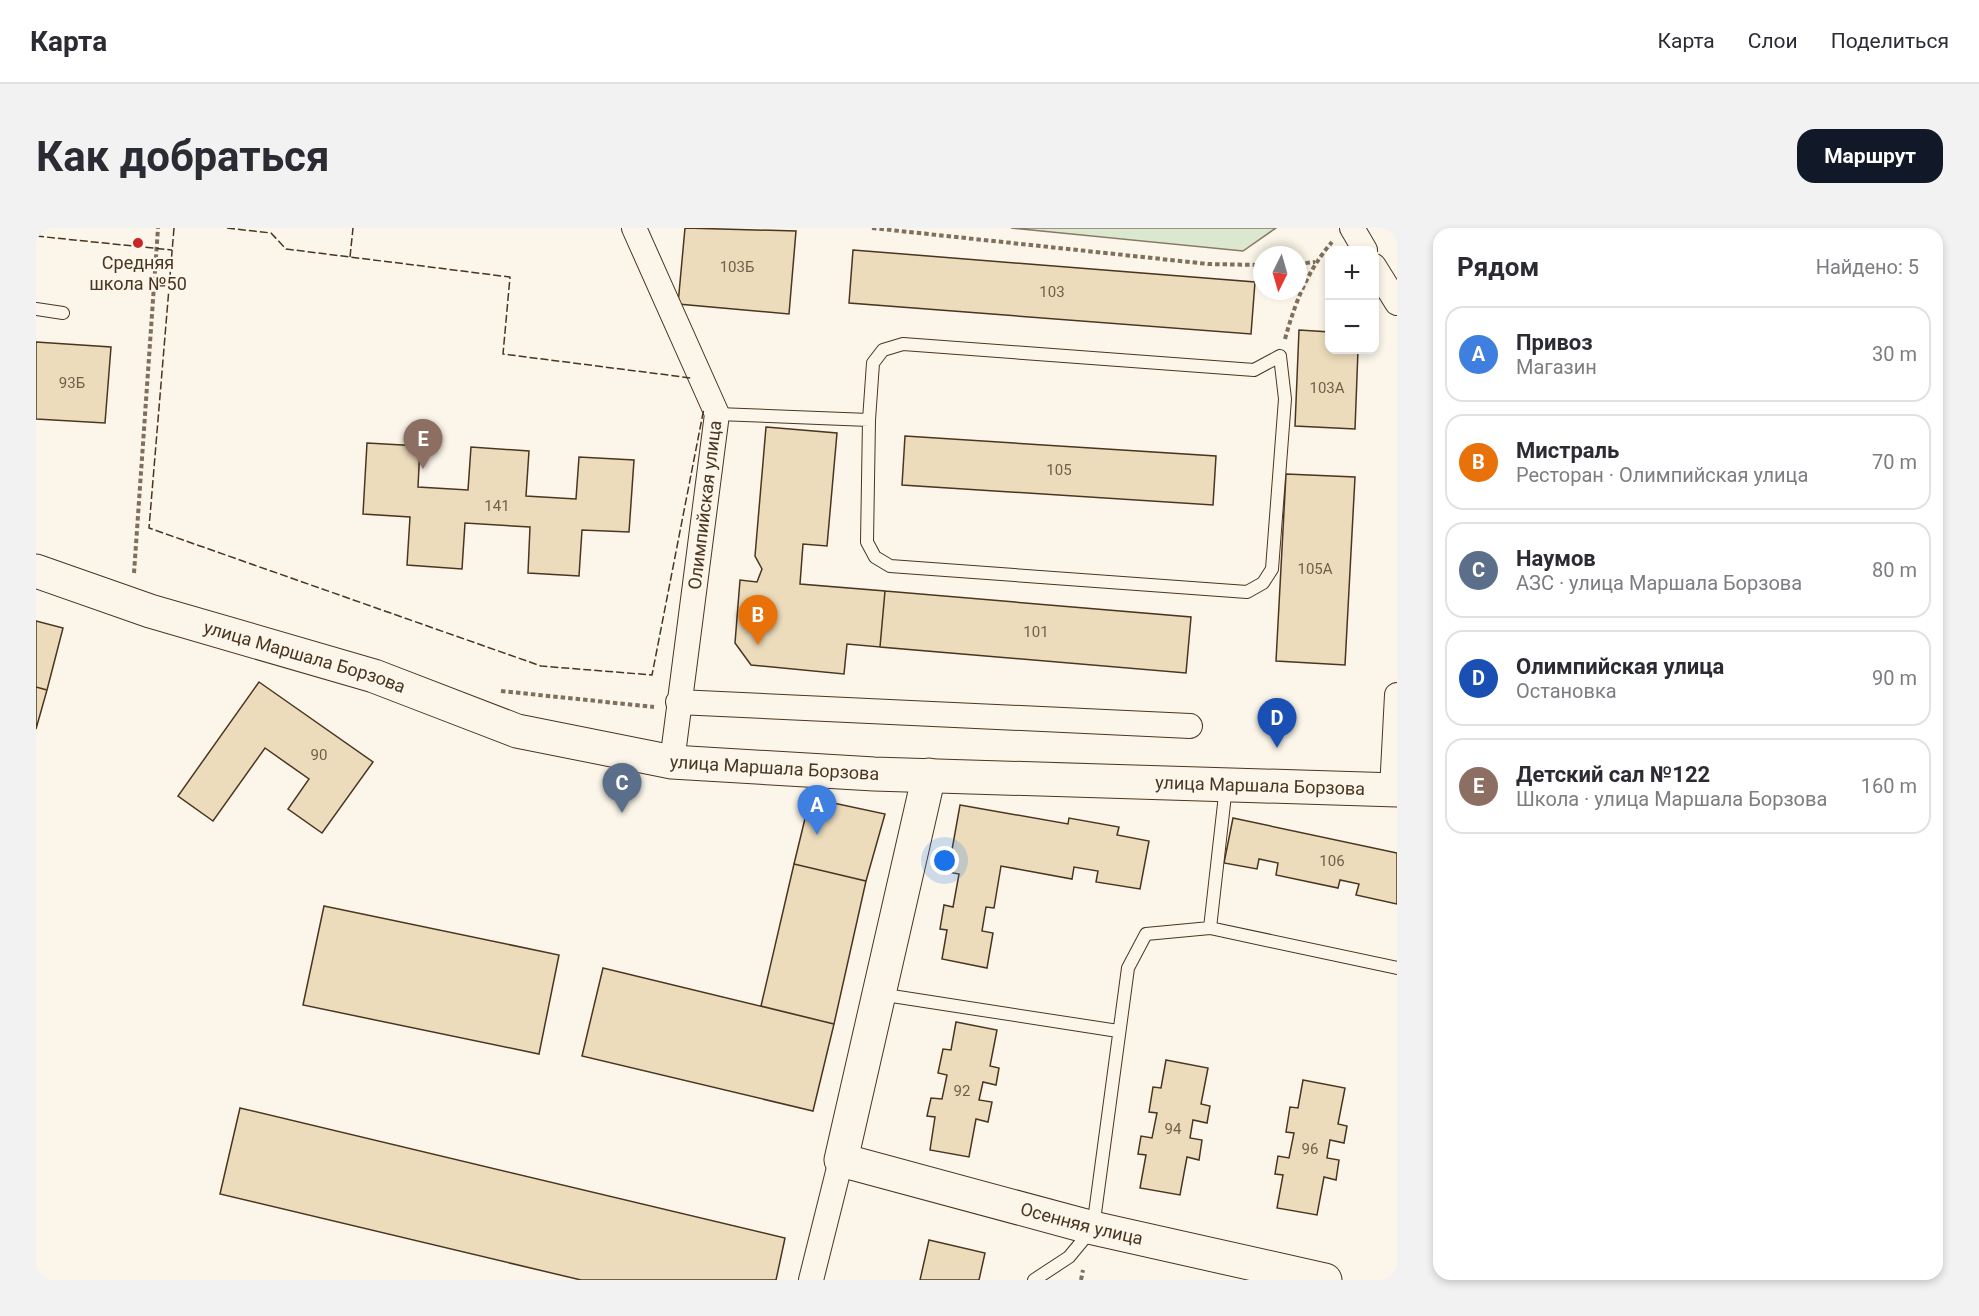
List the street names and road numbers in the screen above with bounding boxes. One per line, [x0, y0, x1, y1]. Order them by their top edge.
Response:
street label: Олимпийская улица [684, 419, 725, 591]
street label: улица Маршала Борзова [201, 616, 409, 697]
street label: улица Маршала Борзова [669, 751, 880, 784]
street label: улица Маршала Борзова [1155, 772, 1365, 799]
street label: Осенняя улица [1018, 1198, 1145, 1249]

